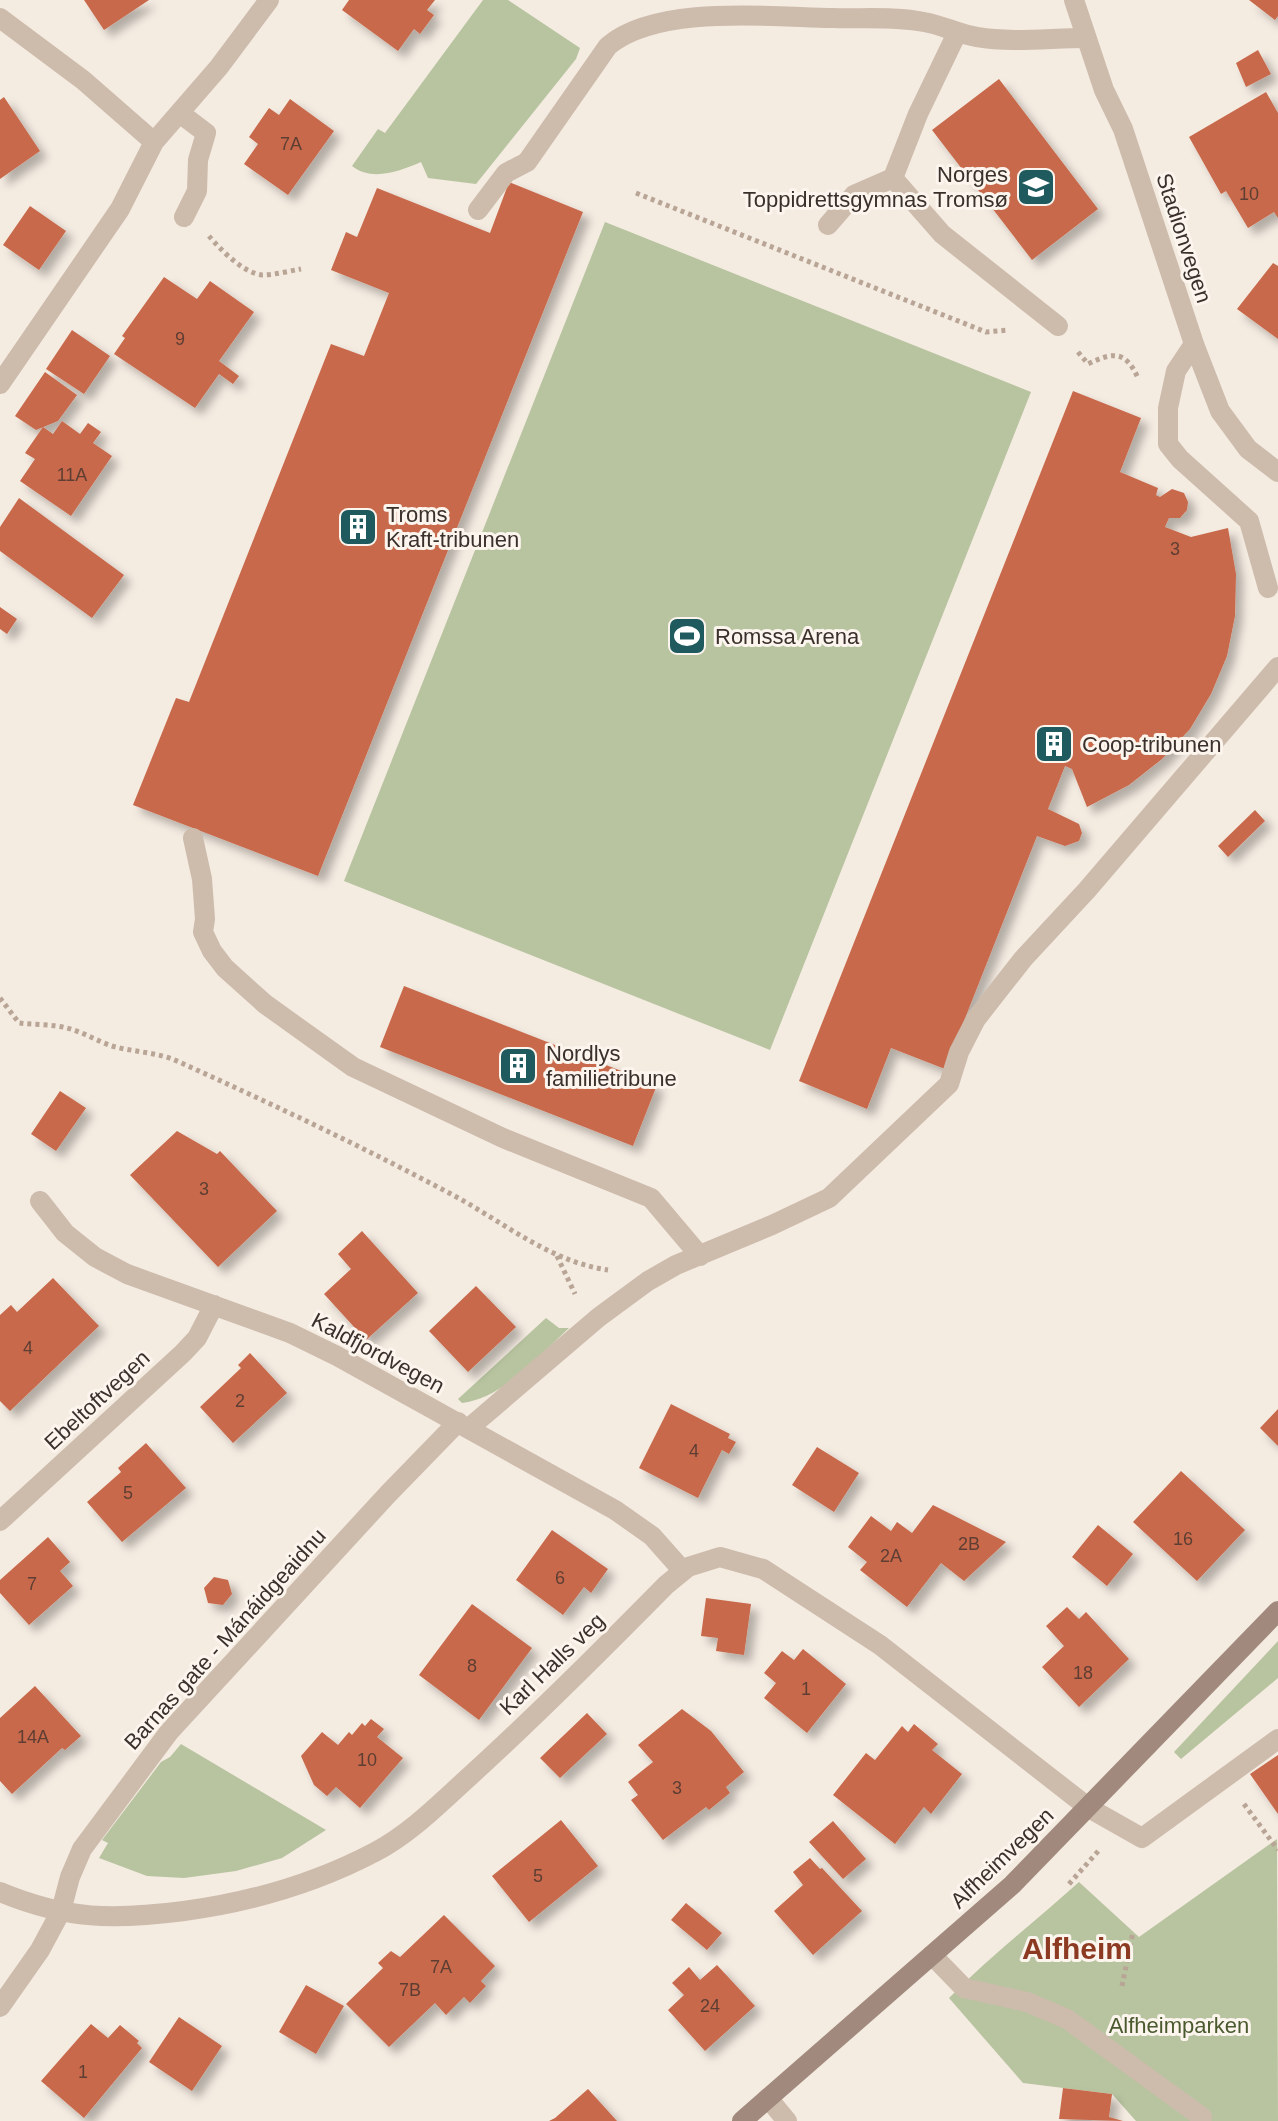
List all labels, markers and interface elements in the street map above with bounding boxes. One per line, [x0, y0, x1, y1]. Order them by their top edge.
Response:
house number: 7A [280, 134, 302, 154]
place label: Norges Toppidrettsgymnas Tromsø [743, 162, 1008, 212]
school or university icon: Norges Toppidrettsgymnas Tromsø [1015, 166, 1057, 208]
street label: Stadionvegen [1151, 170, 1217, 306]
house number: 10 [1239, 184, 1259, 204]
house number: 9 [175, 329, 185, 349]
house number: 11A [57, 465, 87, 485]
place label: Troms Kraft-tribunen [386, 502, 519, 552]
building icon: Troms Kraft-tribunen [337, 506, 379, 548]
house number: 3 [1170, 539, 1180, 559]
sports icon: Romssa Arena [666, 615, 708, 657]
place label: Romssa Arena [715, 624, 860, 649]
building icon: Coop-tribunen [1033, 723, 1075, 765]
place label: Coop-tribunen [1082, 732, 1221, 757]
place label: Nordlys familietribune [546, 1041, 677, 1091]
building icon: Nordlys familietribune [497, 1045, 539, 1087]
house number: 3 [199, 1179, 209, 1199]
street label: Kaldfjordvegen [307, 1308, 449, 1398]
house number: 4 [23, 1338, 33, 1358]
street label: Ebeltoftvegen [39, 1345, 155, 1455]
house number: 2 [235, 1391, 245, 1411]
house number: 4 [689, 1441, 699, 1461]
house number: 5 [123, 1483, 133, 1503]
street label: Barnas gate - Mánáidgeaidnu [119, 1523, 331, 1755]
house number: 16 [1173, 1529, 1193, 1549]
house number: 2B [958, 1534, 980, 1554]
house number: 2A [880, 1546, 902, 1566]
house number: 6 [555, 1568, 565, 1588]
house number: 7 [27, 1574, 37, 1594]
street label: Karl Halls veg [495, 1608, 609, 1720]
house number: 8 [467, 1656, 477, 1676]
house number: 18 [1073, 1663, 1093, 1683]
house number: 1 [801, 1679, 811, 1699]
house number: 14A [17, 1727, 49, 1747]
house number: 10 [357, 1750, 377, 1770]
house number: 3 [672, 1778, 682, 1798]
street label: Alfheimvegen [945, 1803, 1059, 1913]
house number: 5 [533, 1866, 543, 1886]
district label: Alfheim [1022, 1932, 1132, 1965]
house number: 7A [430, 1957, 452, 1977]
house number: 7B [399, 1980, 421, 2000]
house number: 24 [700, 1996, 720, 2016]
park label: Alfheimparken [1109, 2013, 1249, 2038]
house number: 1 [78, 2062, 88, 2082]

